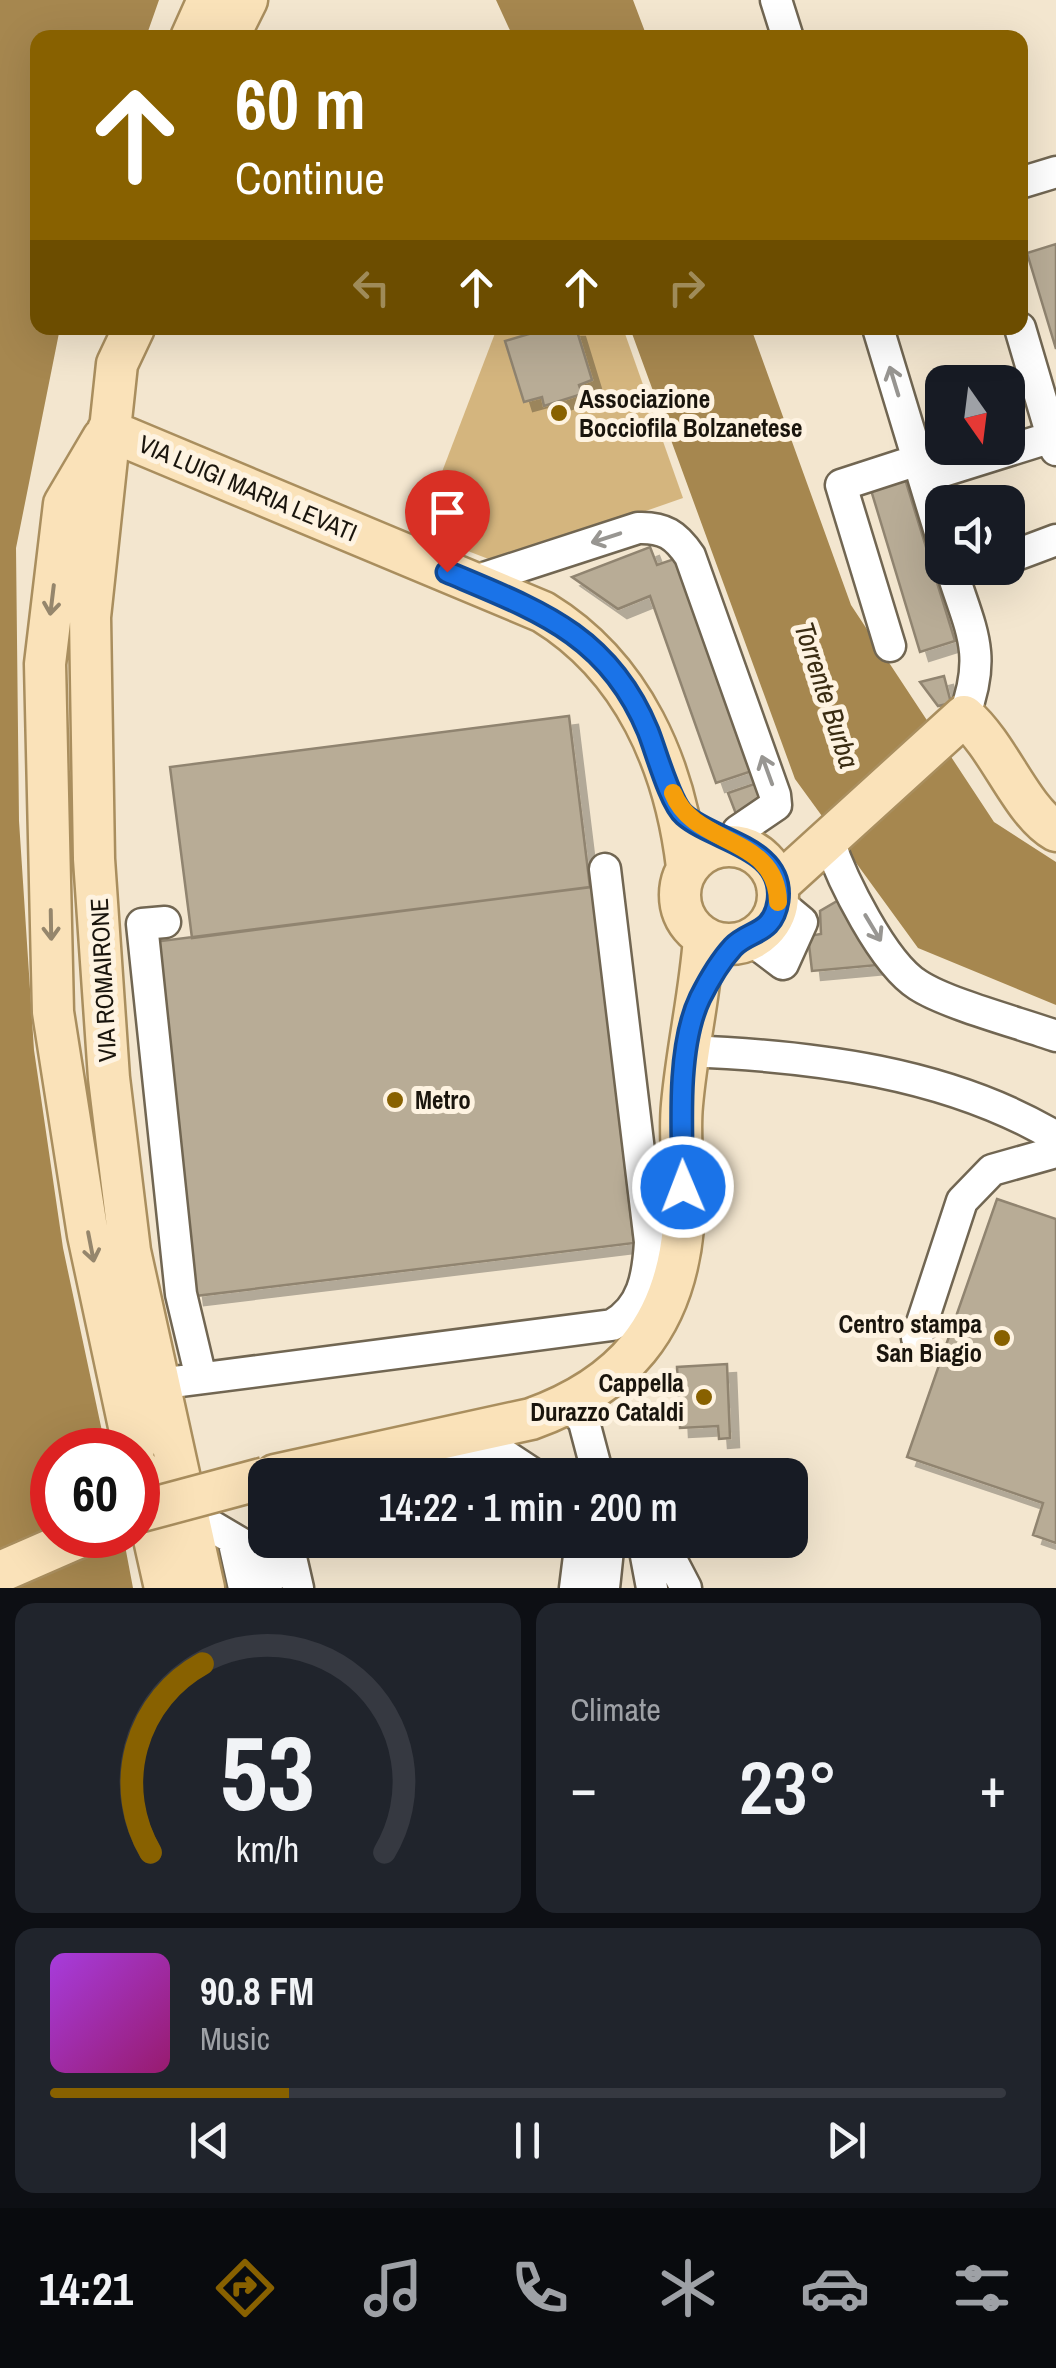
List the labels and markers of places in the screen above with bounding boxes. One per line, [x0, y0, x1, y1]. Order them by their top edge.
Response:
place label: Associazione Bocciofila Bolzanetese [579, 382, 802, 445]
marker: Associazione Bocciofila Bolzanetese [548, 402, 570, 424]
pin [405, 470, 490, 573]
place label: Metro [415, 1083, 471, 1117]
marker: Metro [384, 1089, 406, 1111]
place label: Centro stampa San Biagio [838, 1307, 983, 1370]
marker: Centro stampa San Biagio [991, 1327, 1013, 1349]
place label: Cappella Durazzo Cataldi [530, 1366, 685, 1429]
marker: Cappella Durazzo Cataldi [693, 1386, 715, 1408]

